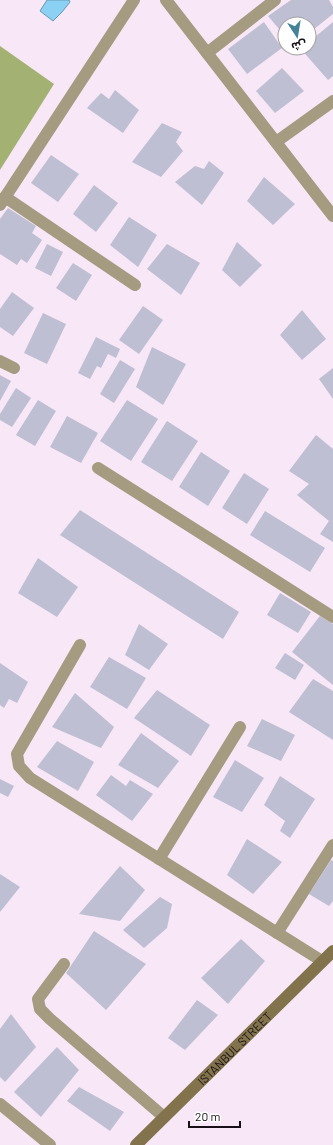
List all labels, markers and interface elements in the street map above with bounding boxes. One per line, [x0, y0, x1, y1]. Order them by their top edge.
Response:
north arrow [277, 16, 317, 56]
text: ش [290, 37, 308, 54]
street label: ISTANBUL STREET [194, 1009, 274, 1088]
scale bar [189, 1103, 240, 1129]
text: 20 m [195, 1109, 221, 1123]

